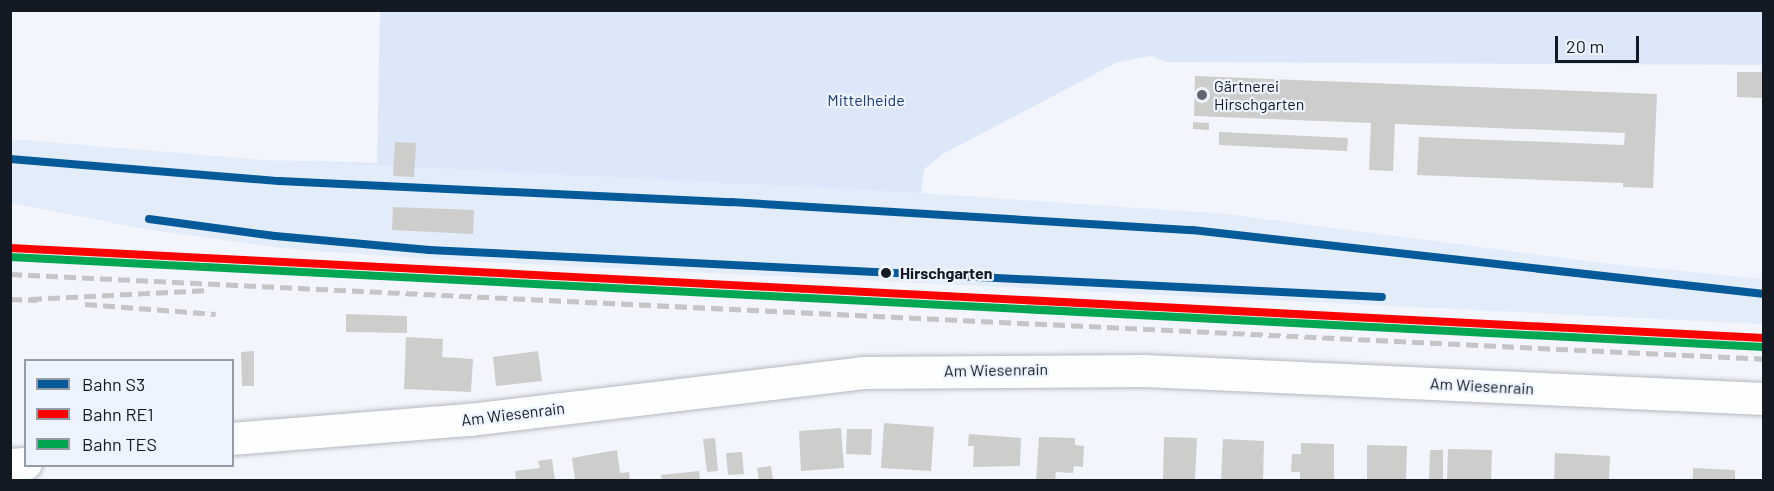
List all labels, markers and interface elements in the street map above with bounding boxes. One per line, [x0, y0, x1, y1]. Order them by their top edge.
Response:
scale bar [1558, 24, 1642, 62]
text: 20 m [1566, 35, 1604, 57]
place label: Gärtnerei Hirschgarten [1214, 76, 1304, 114]
marker: Gärtnerei Hirschgarten [1195, 88, 1209, 102]
park label: Mittelheide [827, 90, 905, 110]
place label: Hirschgarten [900, 263, 993, 283]
marker: Hirschgarten [877, 264, 895, 282]
legend [24, 359, 234, 467]
street label: Am Wiesenrain [944, 359, 1048, 381]
text: Bahn S3 [82, 373, 145, 395]
street label: Am Wiesenrain [1429, 374, 1535, 398]
street label: Am Wiesenrain [460, 398, 566, 430]
text: Bahn RE1 [82, 403, 154, 425]
text: Bahn TES [82, 433, 157, 455]

